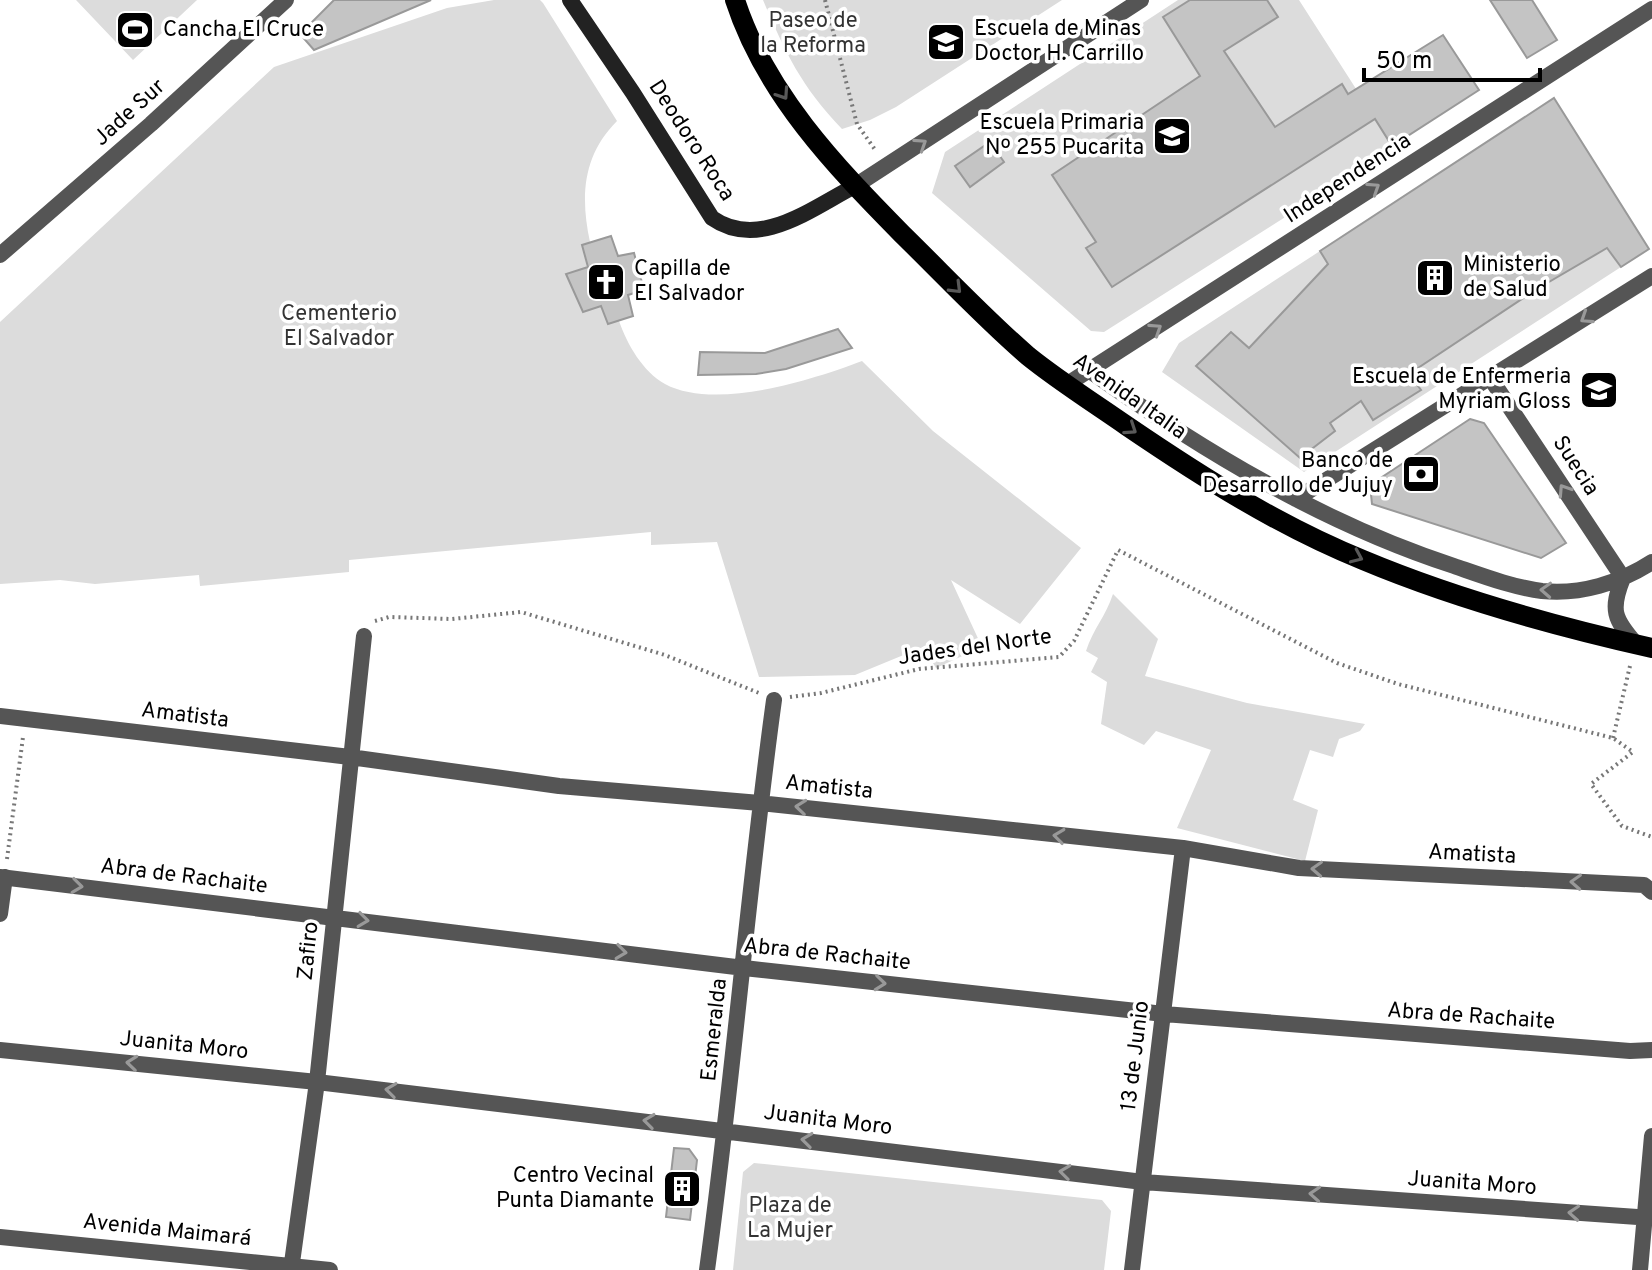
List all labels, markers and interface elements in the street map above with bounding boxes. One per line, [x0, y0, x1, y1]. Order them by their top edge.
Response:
park label: Paseo de la Reforma [760, 8, 866, 60]
sports icon: Cancha El Cruce [114, 9, 156, 51]
place label: Escuela de Minas Doctor H. Carrillo [974, 16, 1144, 68]
place label: Cancha El Cruce [163, 17, 324, 44]
school or university icon: Escuela de Minas Doctor H. Carrillo [925, 21, 967, 63]
scale bar [1364, 32, 1540, 82]
text: 50 m [1376, 47, 1432, 77]
street label: Jade Sur [88, 73, 172, 152]
street label: Deodoro Roca [642, 75, 740, 207]
one-way arrow [773, 86, 788, 100]
place label: Escuela Primaria Nº 255 Pucarita [980, 110, 1144, 162]
school or university icon: Escuela Primaria Nº 255 Pucarita [1151, 115, 1193, 157]
street label: Independencia [1279, 128, 1417, 230]
one-way arrow [912, 139, 926, 154]
one-way arrow [1366, 182, 1380, 197]
place label: Ministerio de Salud [1463, 252, 1561, 304]
place label: Capilla de El Salvador [634, 256, 745, 308]
building icon: Ministerio de Salud [1414, 257, 1456, 299]
church icon: Capilla de El Salvador [585, 261, 627, 303]
one-way arrow [947, 279, 961, 293]
park label: Cementerio El Salvador [281, 301, 397, 353]
one-way arrow [1581, 309, 1595, 324]
one-way arrow [1147, 323, 1162, 338]
street label: Avenida Italia [1067, 348, 1191, 446]
place label: Escuela de Enfermeria Myriam Gloss [1352, 364, 1571, 416]
school or university icon: Escuela de Enfermeria Myriam Gloss [1578, 369, 1620, 411]
one-way arrow [1122, 419, 1137, 434]
street label: Suecia [1546, 431, 1604, 501]
place label: Banco de Desarrollo de Jujuy [1203, 448, 1393, 500]
bank icon: Banco de Desarrollo de Jujuy [1400, 453, 1442, 495]
one-way arrow [1559, 484, 1574, 498]
one-way arrow [1348, 547, 1363, 563]
one-way arrow [1540, 581, 1552, 598]
street label: Jades del Norte [896, 624, 1054, 672]
street label: Amatista [140, 697, 230, 735]
street label: Amatista [784, 770, 874, 806]
one-way arrow [794, 799, 807, 816]
one-way arrow [1052, 828, 1065, 845]
street label: Amatista [1427, 839, 1517, 871]
street label: Abra de Rachaite [99, 853, 269, 901]
one-way arrow [1310, 861, 1323, 878]
one-way arrow [1569, 873, 1582, 890]
one-way arrow [71, 877, 84, 894]
one-way arrow [357, 912, 370, 929]
street label: Zafiro [292, 920, 326, 982]
street label: Abra de Rachaite [742, 933, 912, 977]
one-way arrow [615, 944, 628, 961]
one-way arrow [874, 974, 887, 991]
street label: Esmeralda [696, 977, 734, 1083]
street label: Abra de Rachaite [1386, 998, 1556, 1036]
street label: 13 de Junio [1116, 999, 1156, 1113]
street label: Juanita Moro [118, 1026, 250, 1066]
one-way arrow [125, 1054, 138, 1071]
one-way arrow [384, 1082, 397, 1099]
street label: Juanita Moro [762, 1100, 894, 1142]
one-way arrow [642, 1113, 656, 1130]
one-way arrow [801, 1132, 814, 1149]
place label: Centro Vecinal Punta Diamante [496, 1163, 654, 1215]
one-way arrow [1059, 1164, 1072, 1181]
street label: Juanita Moro [1407, 1166, 1537, 1202]
building icon: Centro Vecinal Punta Diamante [661, 1168, 703, 1210]
one-way arrow [1308, 1186, 1321, 1203]
park label: Plaza de La Mujer [747, 1193, 833, 1245]
one-way arrow [1567, 1205, 1580, 1222]
street label: Avenida Maimará [82, 1209, 252, 1253]

